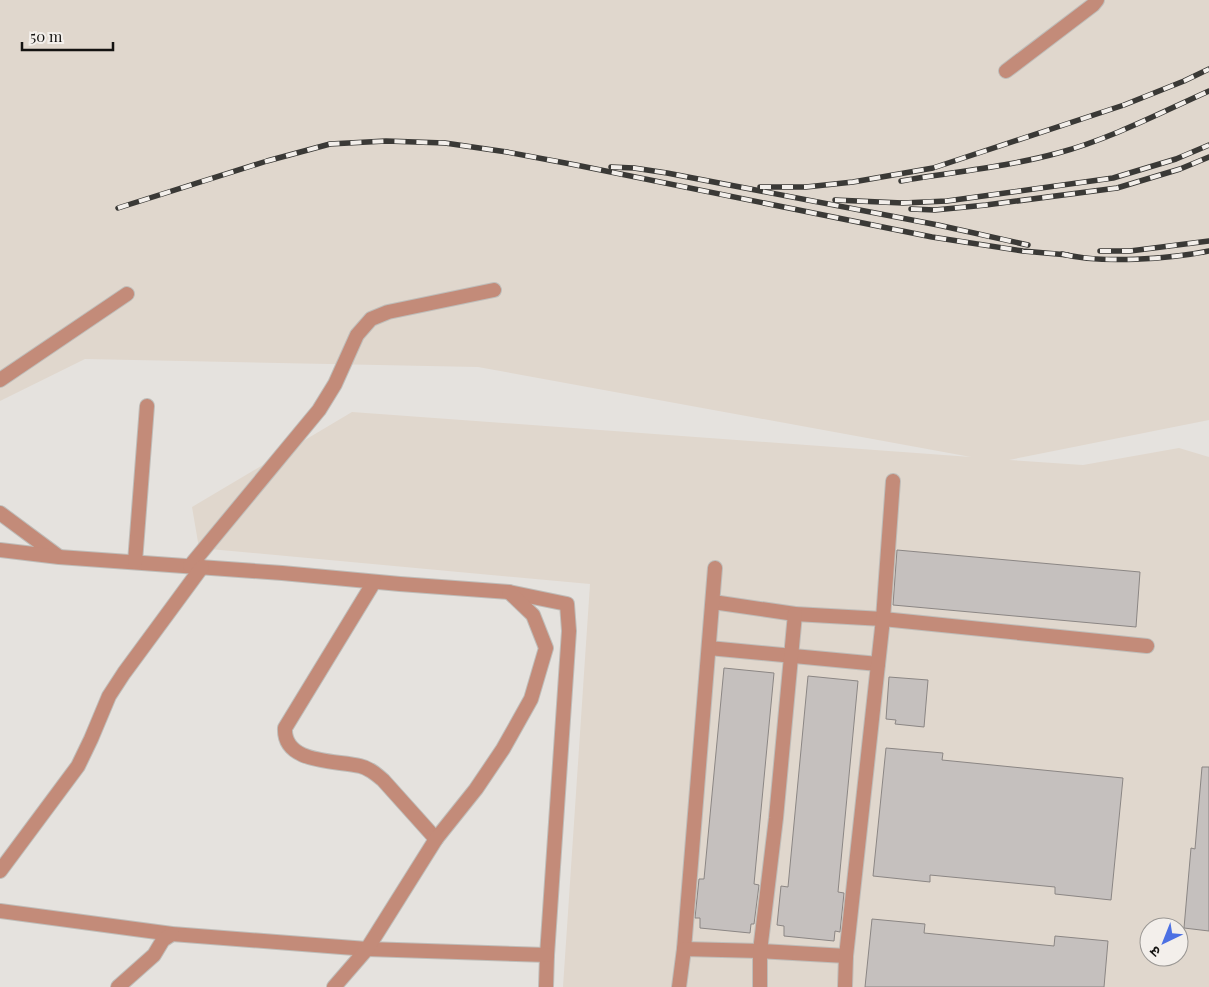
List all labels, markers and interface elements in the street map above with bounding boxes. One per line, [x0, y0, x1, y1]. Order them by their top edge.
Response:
scale bar [22, 20, 114, 52]
text: 50 m [30, 26, 63, 46]
north arrow [1139, 917, 1189, 967]
text: उ [1145, 942, 1164, 962]

